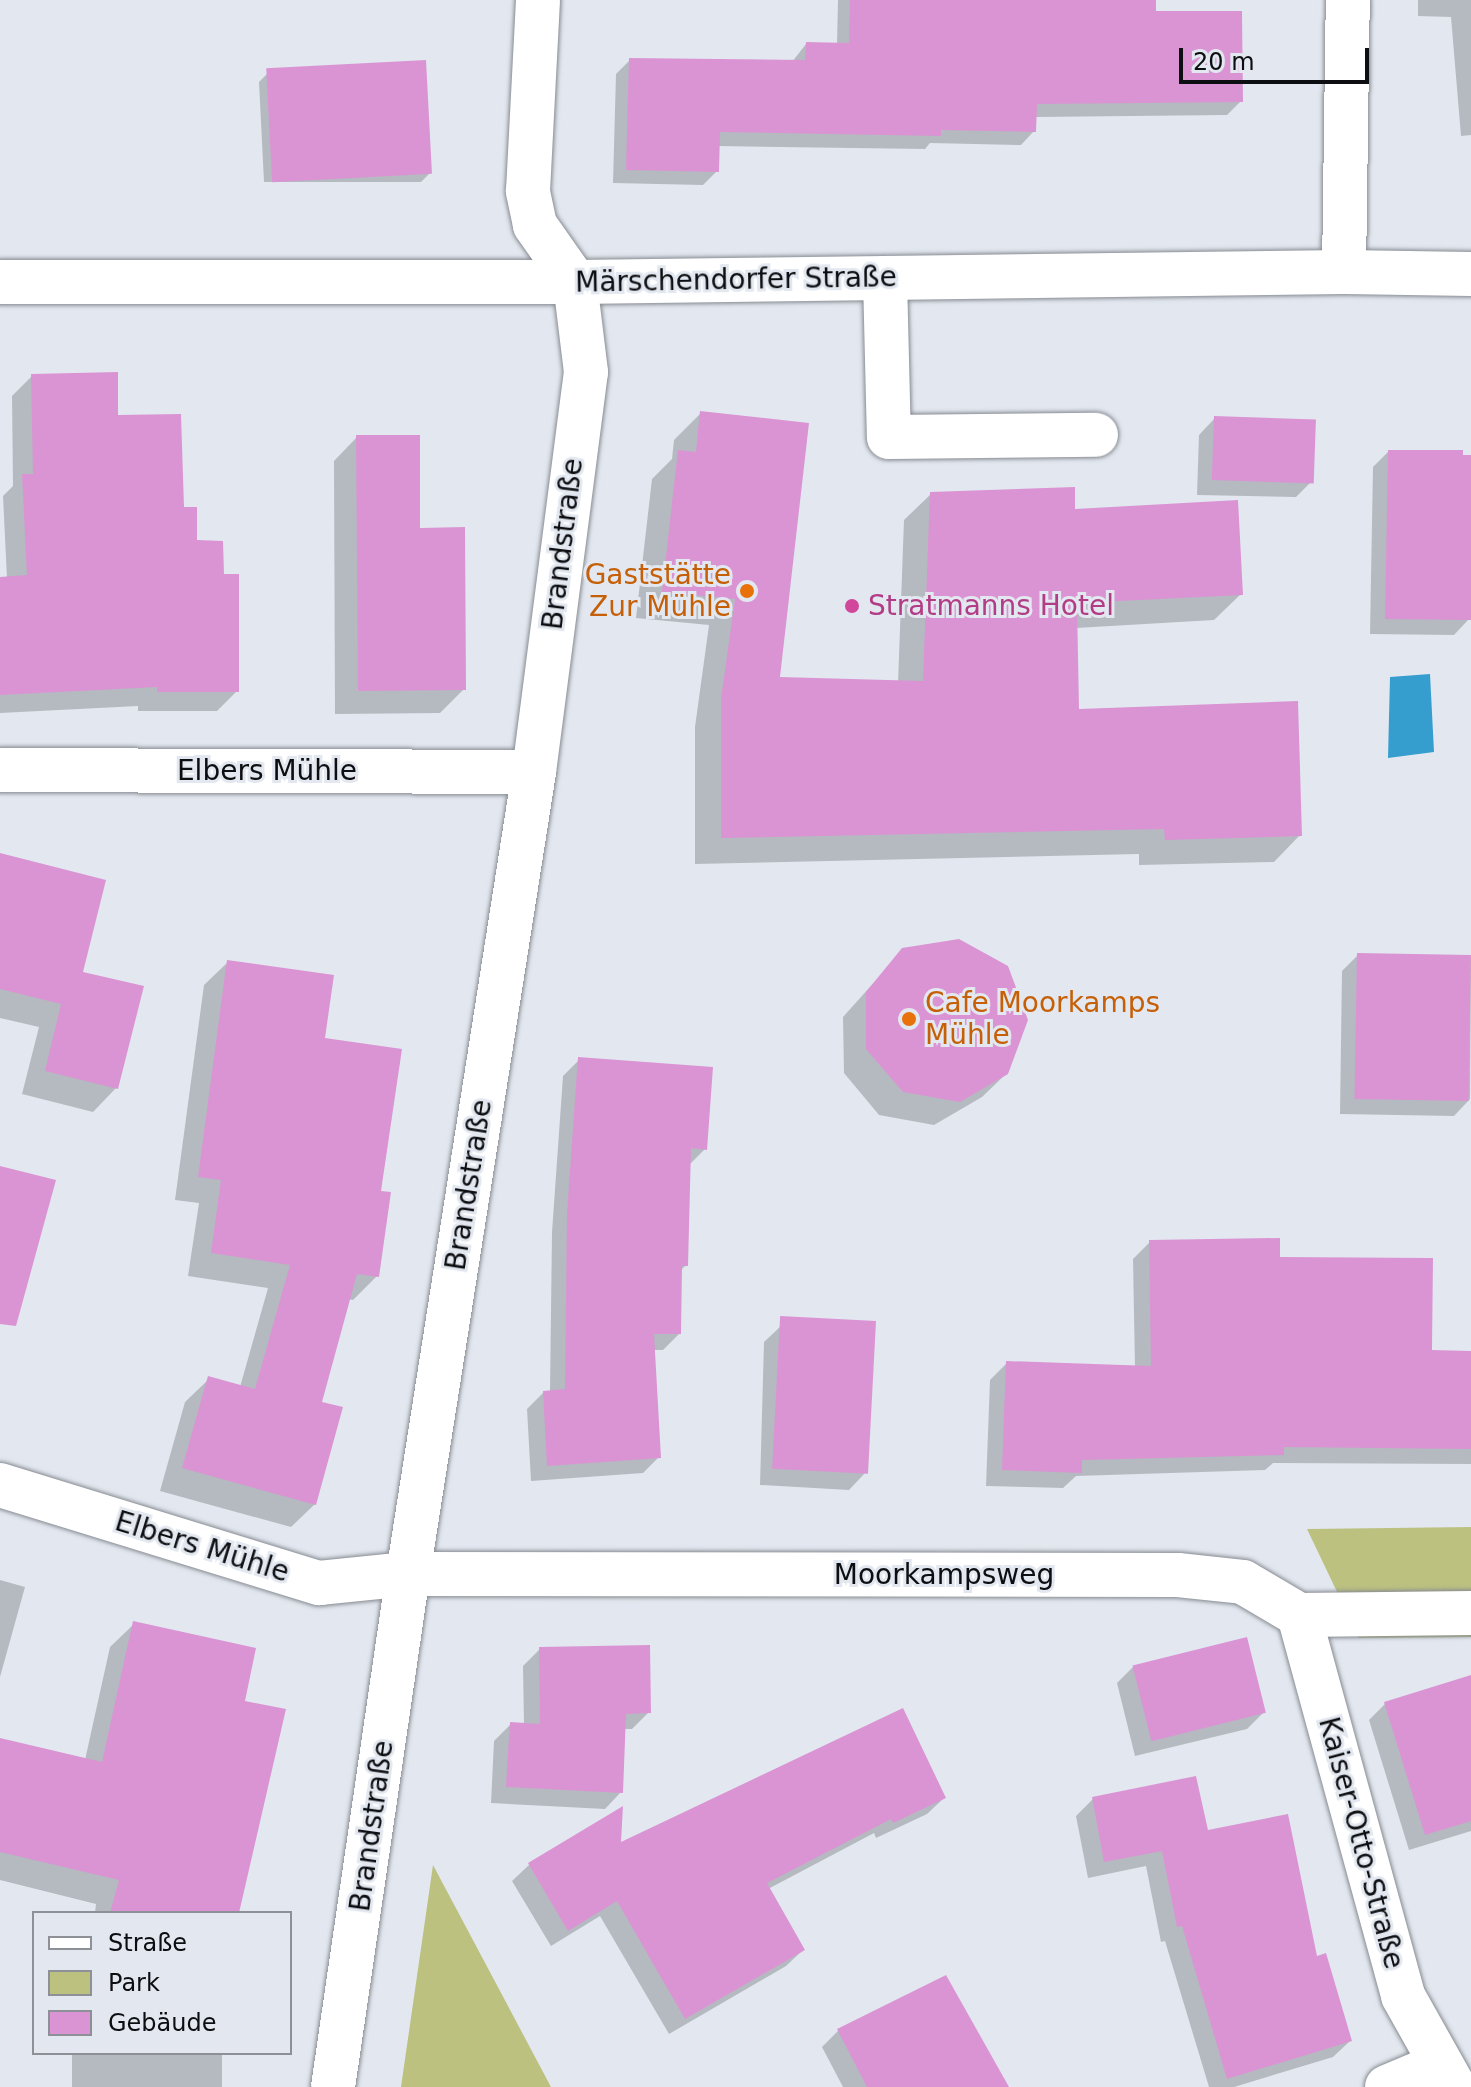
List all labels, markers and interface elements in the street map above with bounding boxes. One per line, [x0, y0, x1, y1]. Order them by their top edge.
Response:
scale bar [1183, 32, 1373, 82]
text: 20 m [1193, 48, 1255, 76]
street label: Märschendorfer Straße [575, 260, 897, 300]
street label: Brandstraße [536, 456, 590, 632]
place label: Gaststätte Zur Mühle [585, 558, 731, 624]
marker: Gaststätte Zur Mühle [738, 582, 756, 600]
place label: Stratmanns Hotel [868, 589, 1114, 623]
marker: Stratmanns Hotel [843, 597, 861, 615]
street label: Elbers Mühle [177, 754, 357, 788]
place label: Cafe Moorkamps Mühle [925, 986, 1160, 1052]
marker: Cafe Moorkamps Mühle [900, 1010, 918, 1028]
street label: Brandstraße [439, 1097, 499, 1273]
street label: Elbers Mühle [111, 1505, 293, 1589]
street label: Moorkampsweg [834, 1558, 1054, 1592]
street label: Kaiser-Otto-Straße [1311, 1713, 1411, 1973]
street label: Brandstraße [343, 1738, 401, 1914]
legend [32, 1911, 292, 2055]
text: Straße [108, 1929, 187, 1957]
text: Park [108, 1969, 160, 1997]
text: Gebäude [108, 2009, 217, 2037]

